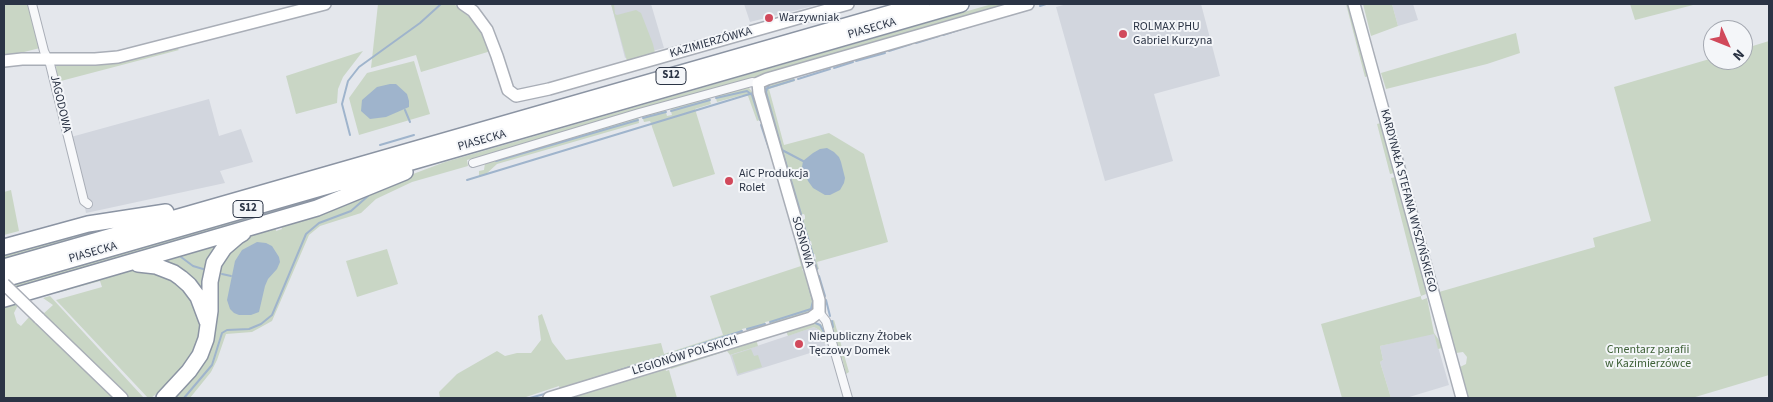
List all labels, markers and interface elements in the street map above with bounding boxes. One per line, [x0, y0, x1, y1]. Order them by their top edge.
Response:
place label: Warzywniak [779, 11, 839, 25]
marker: Warzywniak [763, 12, 775, 24]
street label: PIASECKA [846, 15, 898, 43]
place label: ROLMAX PHU Gabriel Kurzyna [1133, 20, 1212, 48]
north arrow [1703, 20, 1753, 70]
street label: KAZIMIERZÓWKA [668, 24, 754, 62]
marker: ROLMAX PHU Gabriel Kurzyna [1117, 28, 1129, 40]
text: N [1728, 44, 1748, 65]
road number: S12 [656, 68, 686, 84]
street label: JAGODOWA [46, 74, 74, 134]
street label: KARDYNAŁA STEFANA WYSZYŃSKIEGO [1377, 108, 1439, 294]
street label: PIASECKA [456, 127, 508, 155]
place label: AiC Produkcja Rolet [739, 167, 808, 195]
marker: AiC Produkcja Rolet [723, 175, 735, 187]
road number: S12 [233, 200, 263, 218]
street label: SOSNOWA [788, 215, 816, 269]
street label: PIASECKA [67, 239, 119, 267]
place label: Niepubliczny Żłobek Tęczowy Domek [809, 330, 912, 358]
street label: LEGIONÓW POLSKICH [630, 333, 740, 379]
marker: Niepubliczny Żłobek Tęczowy Domek [793, 338, 805, 350]
park label: Cmentarz parafii w Kazimierzówce [1605, 343, 1691, 371]

